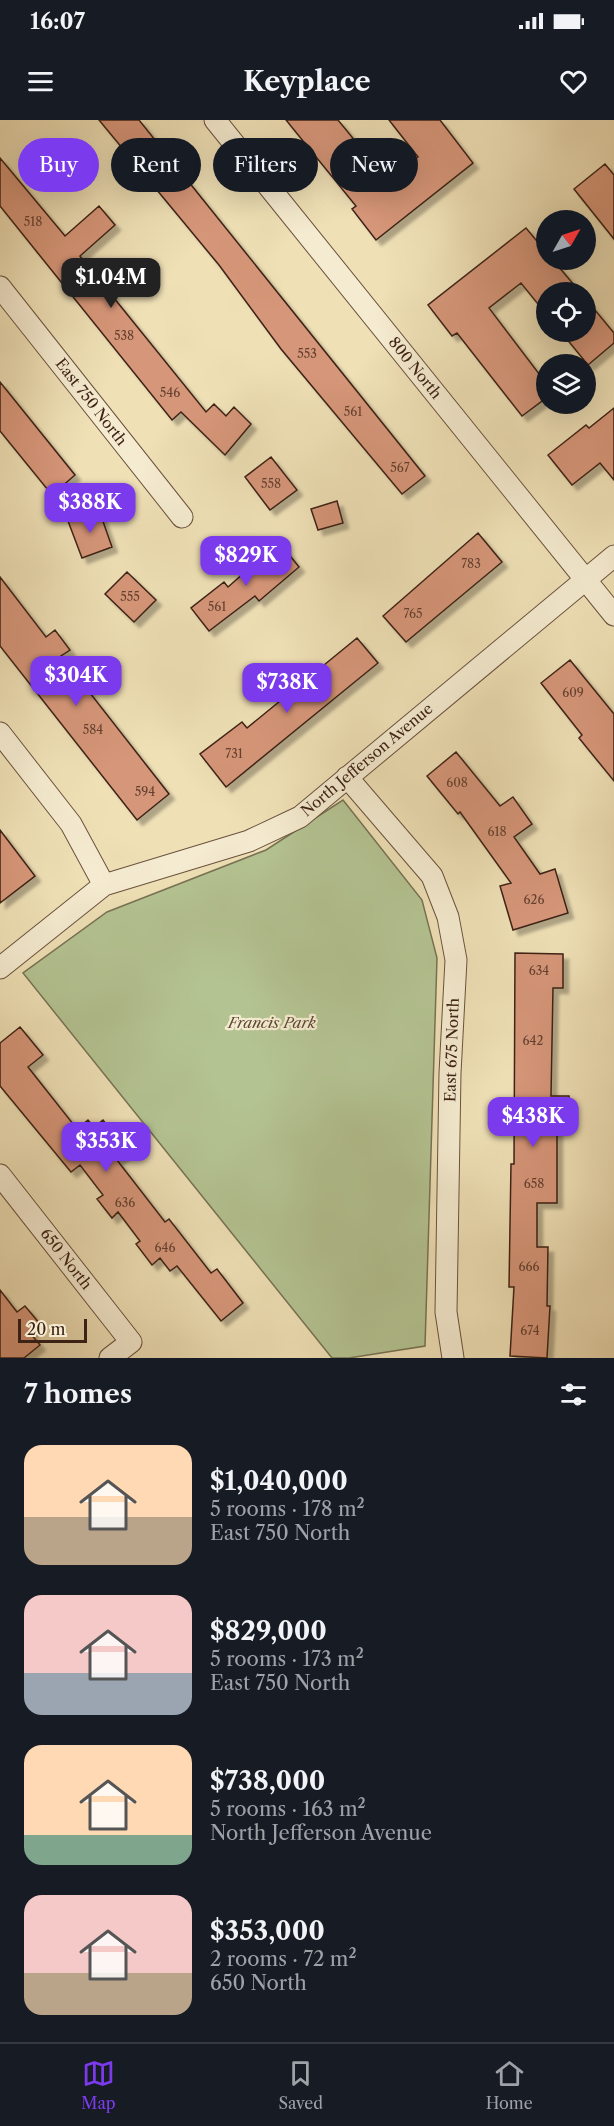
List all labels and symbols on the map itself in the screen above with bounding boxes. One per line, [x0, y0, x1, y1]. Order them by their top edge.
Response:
north arrow [536, 210, 596, 270]
house number: 518 [24, 214, 42, 229]
pin: $1.04M [62, 258, 160, 309]
house number: 538 [114, 328, 134, 343]
street label: 800 North [385, 333, 446, 403]
house number: 553 [297, 346, 317, 361]
street label: East 750 North [52, 354, 132, 449]
house number: 546 [160, 385, 180, 400]
house number: 561 [344, 404, 362, 419]
house number: 567 [390, 460, 410, 475]
house number: 558 [261, 476, 281, 491]
pin: $388K [48, 483, 132, 534]
pin: $829K [204, 536, 288, 587]
house number: 783 [461, 556, 481, 571]
house number: 555 [120, 589, 140, 604]
house number: 561 [208, 599, 226, 614]
house number: 765 [403, 606, 423, 621]
pin: $304K [34, 656, 118, 707]
pin: $738K [245, 663, 329, 714]
house number: 609 [562, 685, 584, 700]
street label: North Jefferson Avenue [297, 699, 437, 820]
house number: 584 [83, 722, 103, 737]
house number: 731 [225, 746, 243, 761]
house number: 608 [446, 775, 468, 790]
house number: 594 [135, 784, 155, 799]
house number: 618 [487, 824, 507, 839]
house number: 626 [524, 892, 544, 907]
house number: 634 [529, 963, 549, 978]
street label: East 675 North [440, 997, 463, 1102]
park label: Francis Park [227, 1013, 316, 1032]
house number: 642 [523, 1033, 544, 1048]
pin: $438K [491, 1097, 575, 1148]
pin: $353K [64, 1122, 148, 1173]
house number: 658 [524, 1176, 544, 1191]
house number: 636 [115, 1195, 135, 1210]
street label: 650 North [37, 1224, 97, 1294]
house number: 646 [155, 1240, 176, 1255]
house number: 666 [518, 1259, 540, 1274]
scale bar [18, 1316, 87, 1344]
house number: 674 [520, 1323, 540, 1338]

